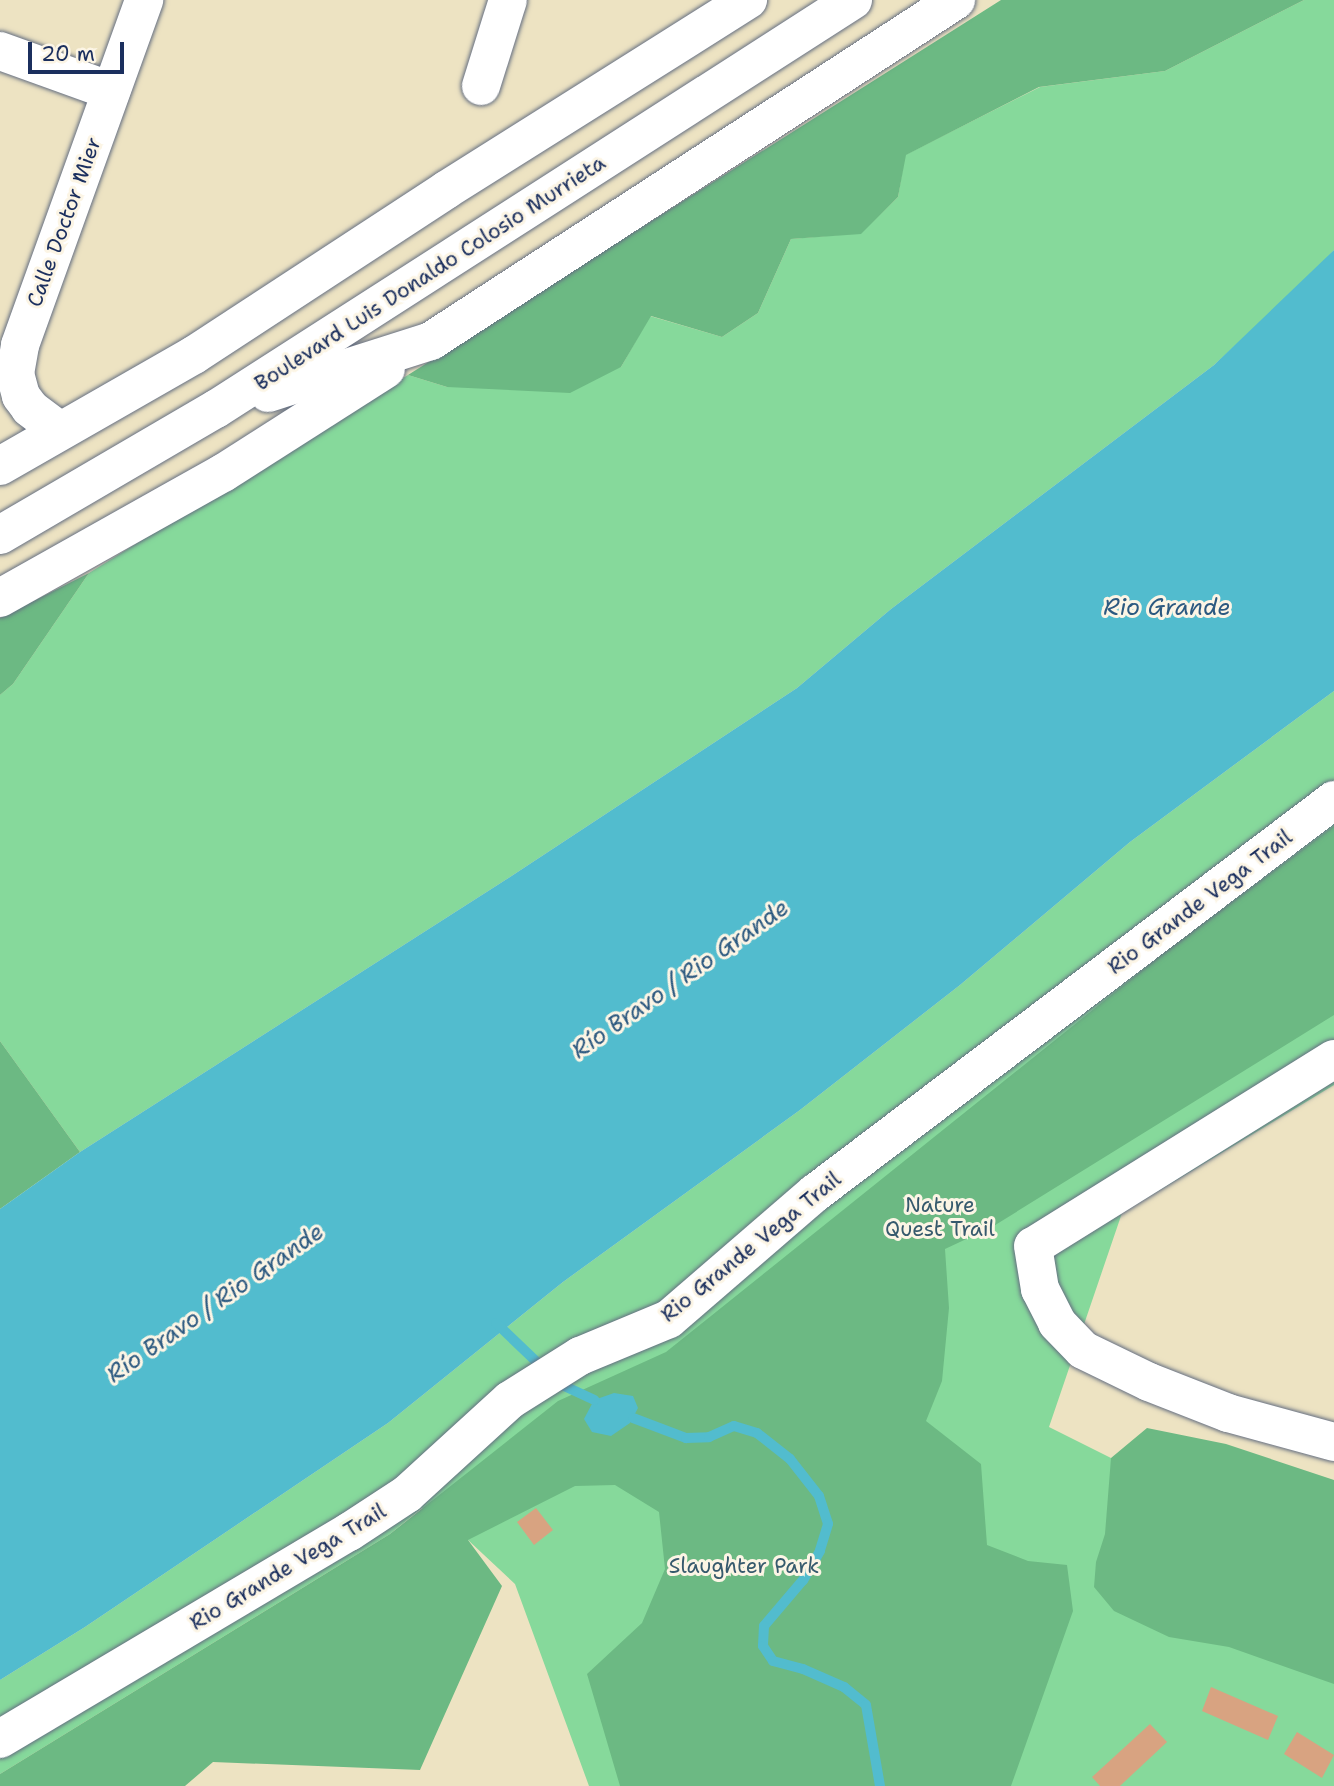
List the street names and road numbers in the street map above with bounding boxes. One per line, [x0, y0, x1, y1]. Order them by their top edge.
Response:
street label: Calle Doctor Mier [22, 134, 106, 310]
street label: Boulevard Luis Donaldo Colosio Murrieta [250, 150, 610, 396]
street label: Rio Grande Vega Trail [1103, 824, 1297, 980]
street label: Rio Grande Vega Trail [656, 1167, 846, 1327]
street label: Rio Grande Vega Trail [185, 1498, 391, 1636]

